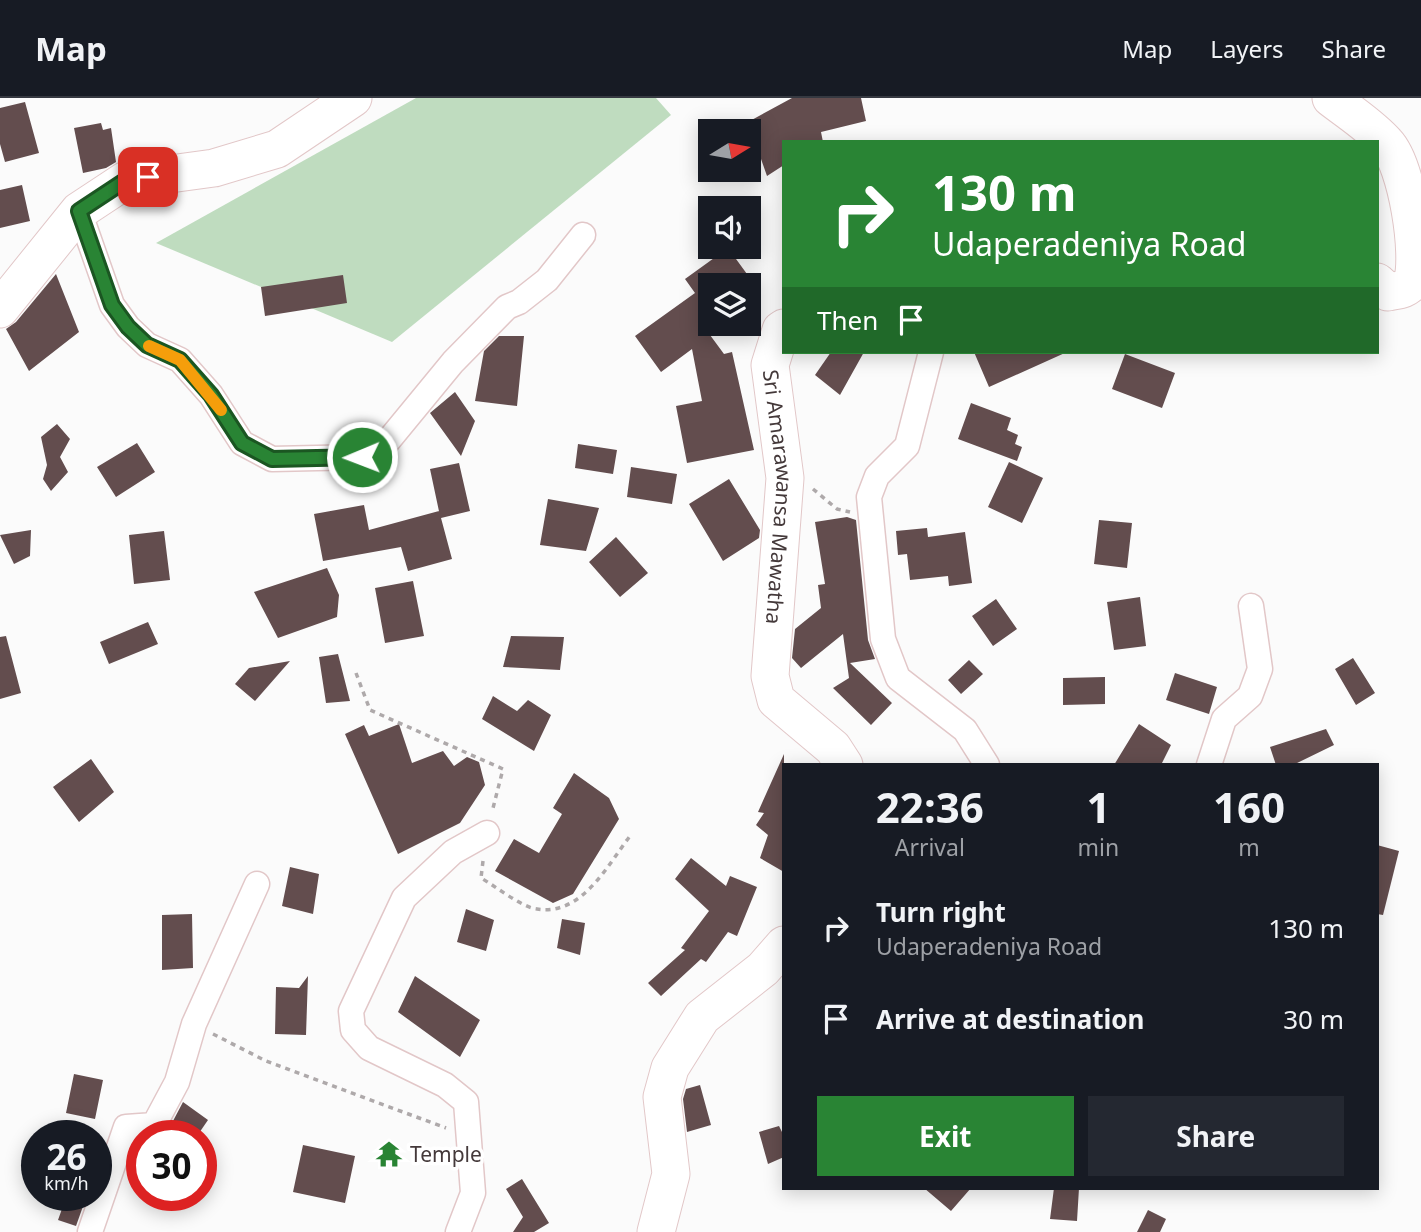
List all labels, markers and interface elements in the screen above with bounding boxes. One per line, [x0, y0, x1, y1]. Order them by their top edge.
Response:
text: Map [35, 26, 107, 71]
text: Map [1122, 32, 1172, 65]
text: Layers [1210, 32, 1284, 65]
text: Share [1322, 32, 1386, 65]
north arrow [698, 119, 761, 182]
map controls [698, 119, 761, 336]
pin [118, 147, 178, 207]
icon: arrive [129, 158, 167, 196]
text: 130 m [932, 159, 1077, 225]
icon: right [817, 168, 908, 259]
button: sound [698, 196, 761, 259]
text: Udaperadeniya Road [932, 222, 1247, 265]
button: layers [698, 273, 761, 336]
icon: arrive [892, 301, 930, 339]
text: Then [817, 302, 878, 338]
street label: Sri Amarawansa Mawatha [757, 368, 799, 625]
position arrow [325, 420, 399, 494]
text: 22:36 [876, 778, 984, 835]
text: 1 [1086, 778, 1110, 835]
text: 160 [1213, 778, 1285, 835]
text: Arrival [895, 831, 965, 863]
text: min [1078, 831, 1119, 863]
text: m [1238, 831, 1260, 863]
text: Turn right [876, 894, 1006, 930]
icon: right [817, 909, 855, 947]
text: 130 m [1268, 910, 1344, 946]
text: Udaperadeniya Road [876, 930, 1102, 962]
icon: arrive [817, 1000, 855, 1038]
text: Arrive at destination [876, 1001, 1145, 1037]
text: 30 m [1283, 1001, 1344, 1037]
button: Exit [817, 1096, 1074, 1176]
button: Share [1088, 1096, 1344, 1176]
speed limit sign: 30 [126, 1120, 217, 1211]
text: 26 [46, 1133, 87, 1180]
temple icon: Temple [374, 1139, 404, 1169]
place label: Temple [410, 1140, 482, 1168]
text: km/h [44, 1171, 89, 1195]

